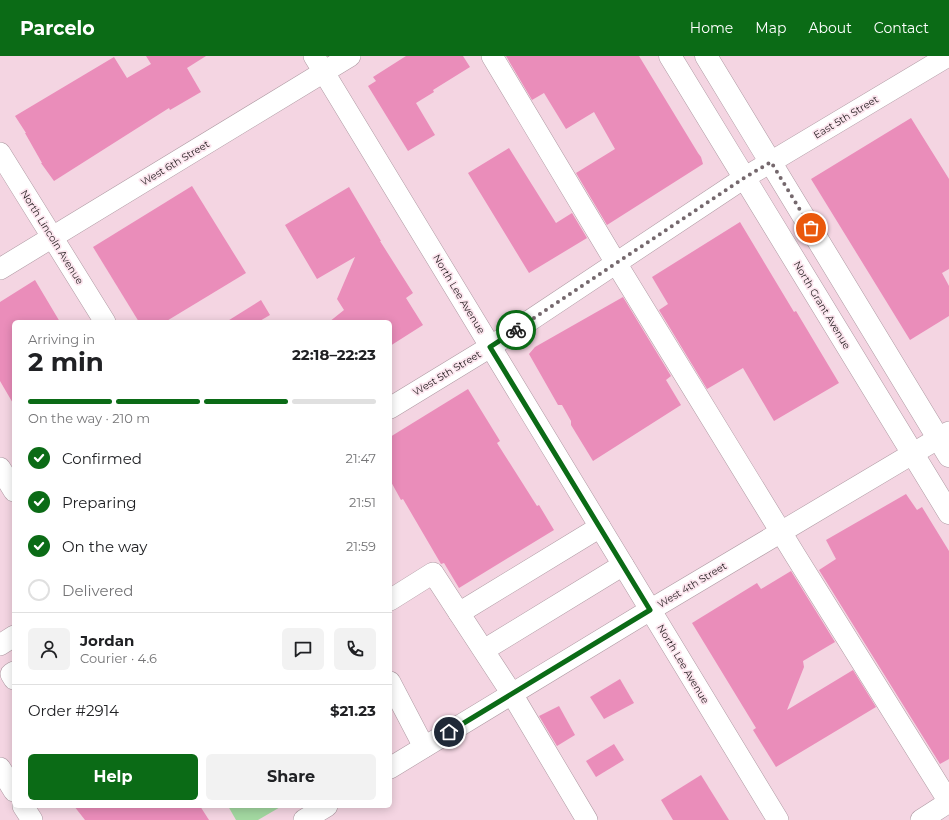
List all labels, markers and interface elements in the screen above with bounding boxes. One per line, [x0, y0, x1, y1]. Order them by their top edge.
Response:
text: Parcelo [20, 17, 95, 40]
text: Home [690, 19, 733, 37]
text: Map [755, 19, 786, 37]
text: About [808, 19, 852, 37]
text: Contact [874, 19, 929, 37]
street label: East 5th Street [811, 93, 881, 141]
street label: West 6th Street [138, 137, 212, 189]
street label: North Lincoln Avenue [18, 187, 86, 287]
pin [794, 211, 828, 245]
icon: bag [800, 217, 822, 239]
street label: North Lee Avenue [430, 252, 488, 336]
street label: North Grant Avenue [791, 259, 853, 351]
courier [496, 310, 536, 350]
icon: bike [505, 319, 527, 341]
text: Arriving in [28, 331, 95, 347]
text: 22:18–22:23 [292, 345, 376, 364]
text: 2 min [28, 346, 104, 378]
street label: West 5th Street [410, 347, 484, 399]
text: On the way · 210 m [28, 410, 150, 426]
icon: check [28, 447, 50, 469]
text: Confirmed [62, 449, 142, 468]
text: 21:47 [346, 450, 376, 466]
icon: check [28, 491, 50, 513]
text: Preparing [62, 493, 137, 512]
text: 21:51 [349, 494, 376, 510]
icon: check [28, 535, 50, 557]
text: On the way [62, 537, 147, 556]
text: 21:59 [346, 538, 376, 554]
street label: West 4th Street [655, 559, 729, 611]
text: Delivered [62, 581, 134, 600]
street label: North Lee Avenue [654, 622, 712, 706]
button: person [28, 628, 70, 670]
button: chat [282, 628, 324, 670]
button: phone [334, 628, 376, 670]
text: Jordan [80, 631, 134, 650]
text: Courier · 4.6 [80, 650, 157, 666]
text: Order #2914 [28, 701, 119, 720]
text: $21.23 [330, 701, 376, 720]
pin [432, 715, 466, 749]
icon: home [438, 721, 460, 743]
button: Help [28, 754, 198, 800]
button: Share [206, 754, 376, 800]

